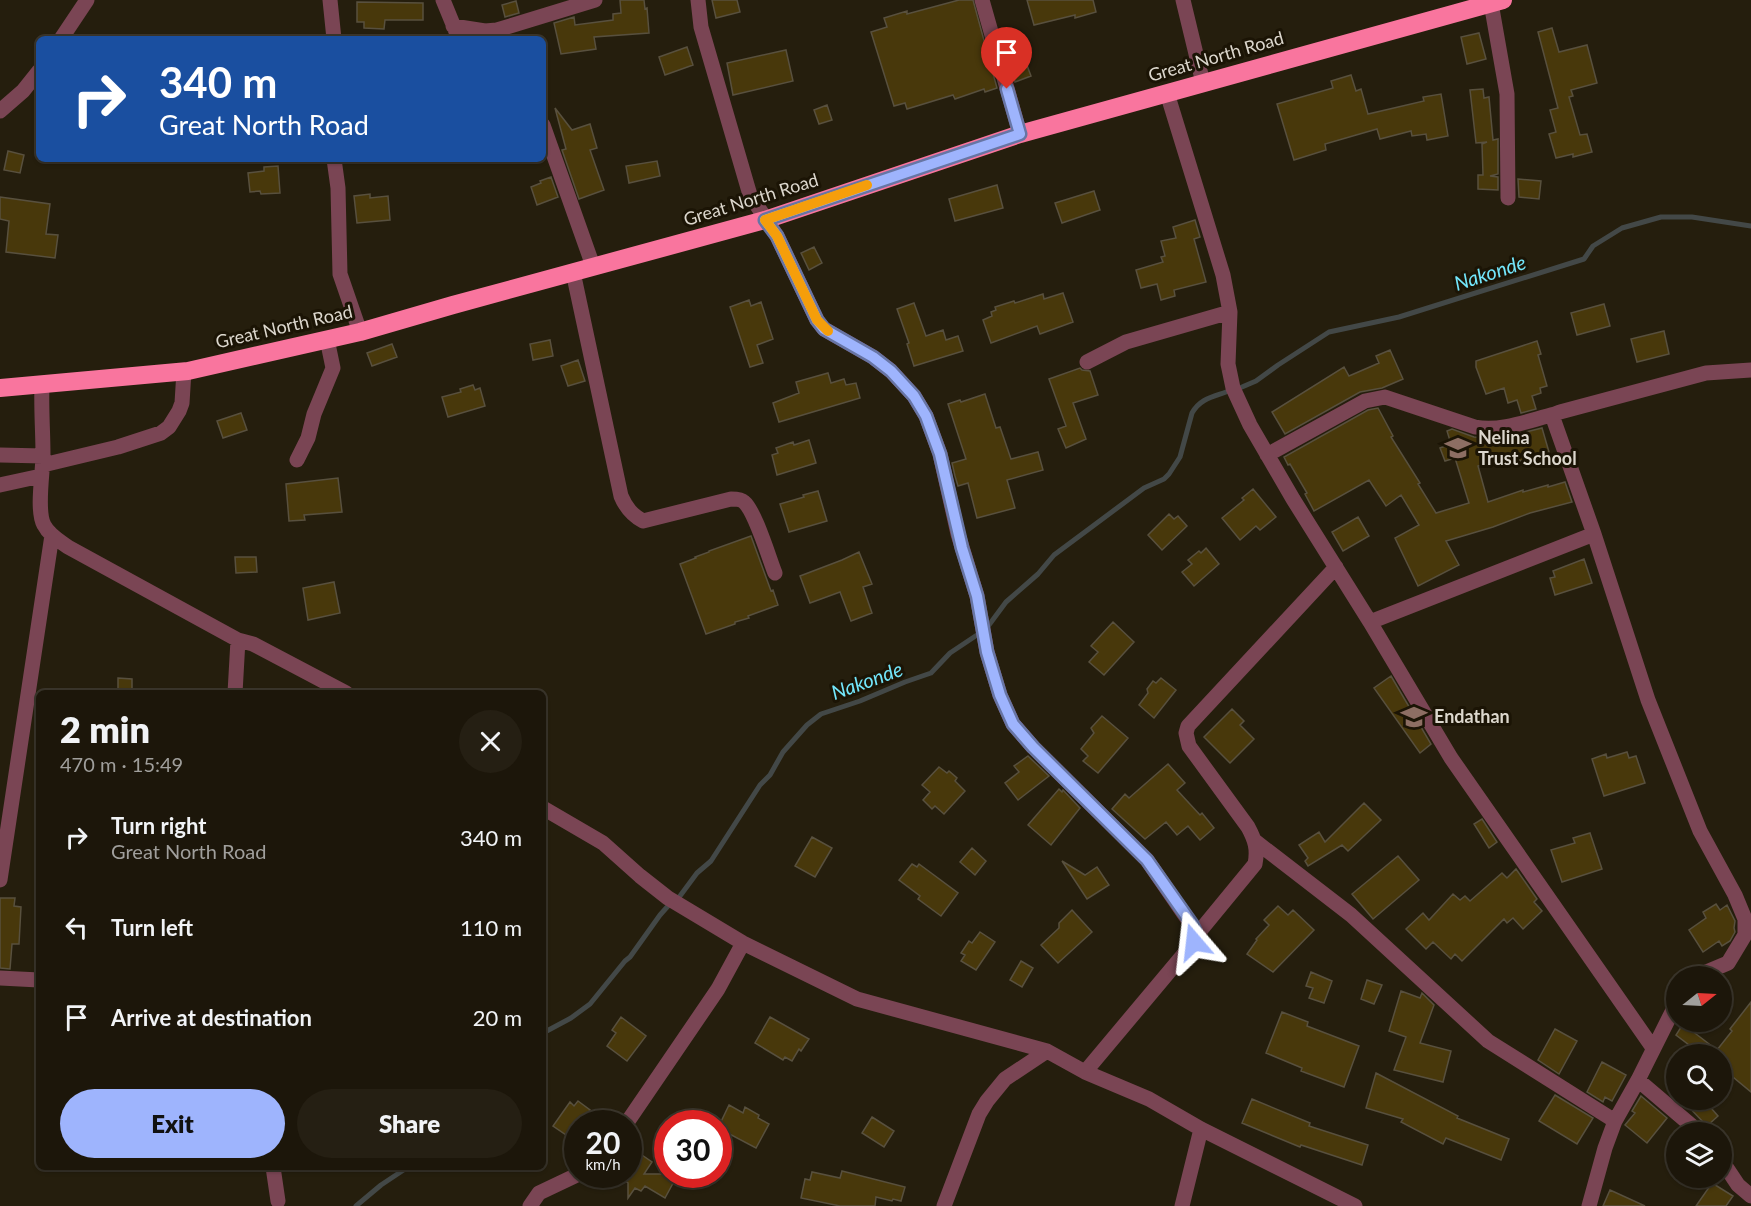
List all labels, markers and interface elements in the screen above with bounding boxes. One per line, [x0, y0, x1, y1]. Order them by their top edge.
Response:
street label: Great North Road [1145, 26, 1286, 86]
pin [981, 27, 1032, 89]
icon: arrive [990, 36, 1023, 69]
text: 340 m [159, 57, 277, 107]
icon: right [60, 60, 138, 138]
text: Great North Road [159, 108, 369, 141]
street label: Great North Road [681, 168, 821, 230]
water label: Nakonde [1451, 249, 1529, 295]
street label: Great North Road [213, 300, 354, 352]
place label: Nelina Trust School [1478, 426, 1577, 469]
school or university icon: Nelina Trust School [1443, 433, 1473, 463]
water label: Nakonde [828, 656, 906, 704]
school or university icon: Endathan [1399, 702, 1429, 732]
place label: Endathan [1434, 705, 1510, 727]
text: 2 min [60, 707, 150, 751]
button: close [459, 710, 522, 773]
text: 470 m · 15:49 [60, 752, 183, 776]
text: Turn right [111, 812, 206, 839]
icon: right [60, 821, 93, 854]
text: 340 m [460, 824, 522, 851]
text: Great North Road [111, 839, 266, 863]
position arrow [1162, 910, 1226, 974]
icon: left [60, 911, 93, 944]
text: Turn left [111, 914, 193, 941]
text: 110 m [460, 914, 522, 941]
north arrow [1666, 966, 1732, 1032]
map controls [1666, 966, 1732, 1188]
icon: arrive [60, 1001, 93, 1034]
text: Arrive at destination [111, 1004, 312, 1031]
text: 20 m [473, 1004, 522, 1031]
button: search [1666, 1044, 1732, 1110]
button: Exit [60, 1089, 285, 1158]
button: Share [297, 1089, 522, 1158]
speed limit sign: 30 [654, 1110, 732, 1188]
button: layers [1666, 1122, 1732, 1188]
text: 20 [586, 1124, 620, 1160]
text: km/h [585, 1155, 621, 1173]

